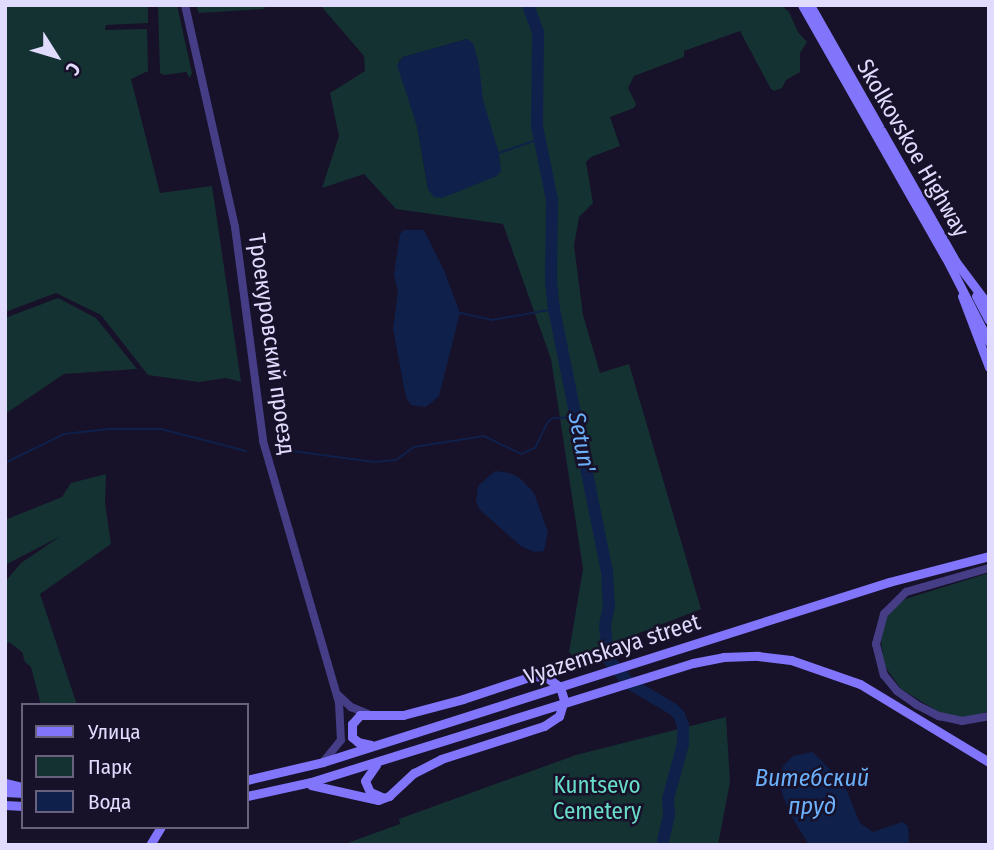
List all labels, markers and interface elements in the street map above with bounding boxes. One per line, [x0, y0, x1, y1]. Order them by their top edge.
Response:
north arrow [21, 21, 91, 91]
street label: Skolkovskoe Highway [851, 54, 975, 242]
text: С [61, 58, 85, 80]
street label: Троекуровский проезд [243, 232, 301, 456]
water label: Setun' [561, 410, 601, 474]
street label: Vyazemskaya street [521, 608, 703, 690]
legend [21, 703, 248, 829]
text: Улица [88, 719, 141, 745]
text: Парк [88, 754, 132, 780]
water label: Витебский пруд [755, 765, 869, 821]
park label: Kuntsevo Cemetery [553, 771, 641, 825]
text: Вода [88, 789, 131, 815]

